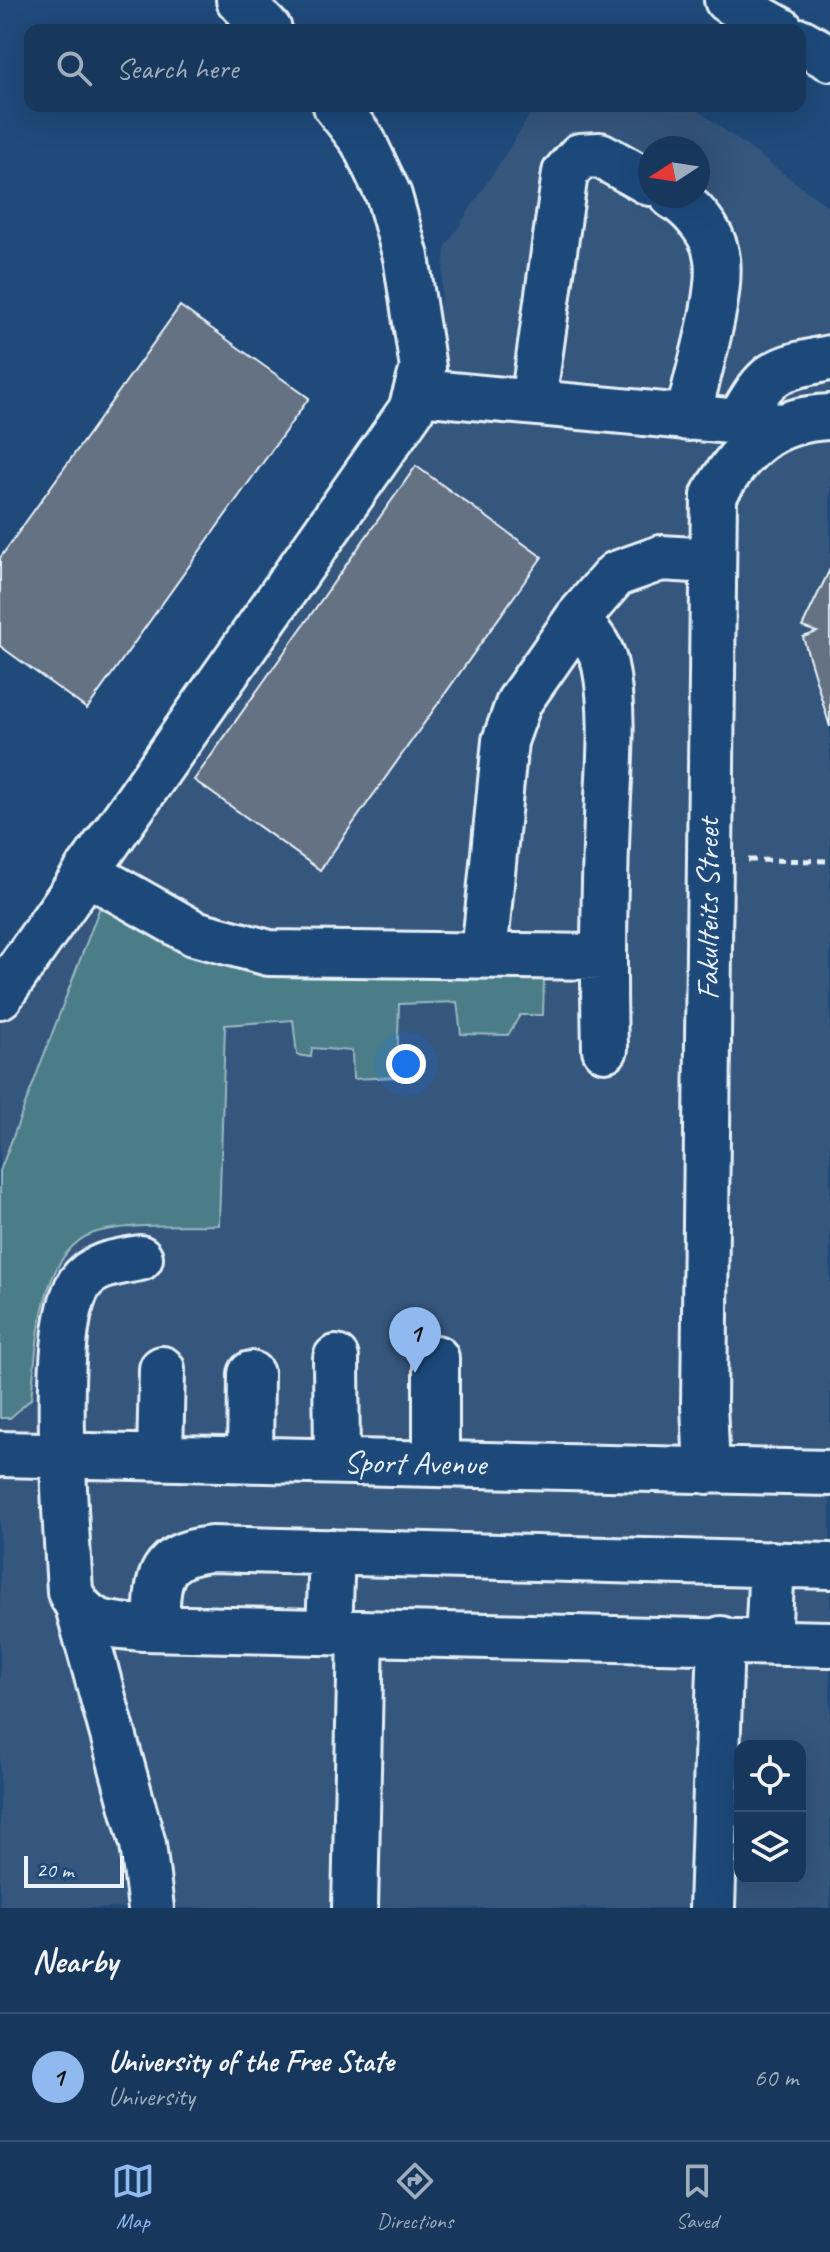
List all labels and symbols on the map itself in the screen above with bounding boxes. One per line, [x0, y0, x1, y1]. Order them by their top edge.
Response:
north arrow [638, 136, 710, 208]
street label: Fakulteits Street [687, 815, 728, 1000]
your location [386, 1044, 426, 1084]
pin: 1 [389, 1307, 441, 1373]
street label: Sport Avenue [343, 1441, 489, 1485]
scale bar [24, 1852, 124, 1888]

